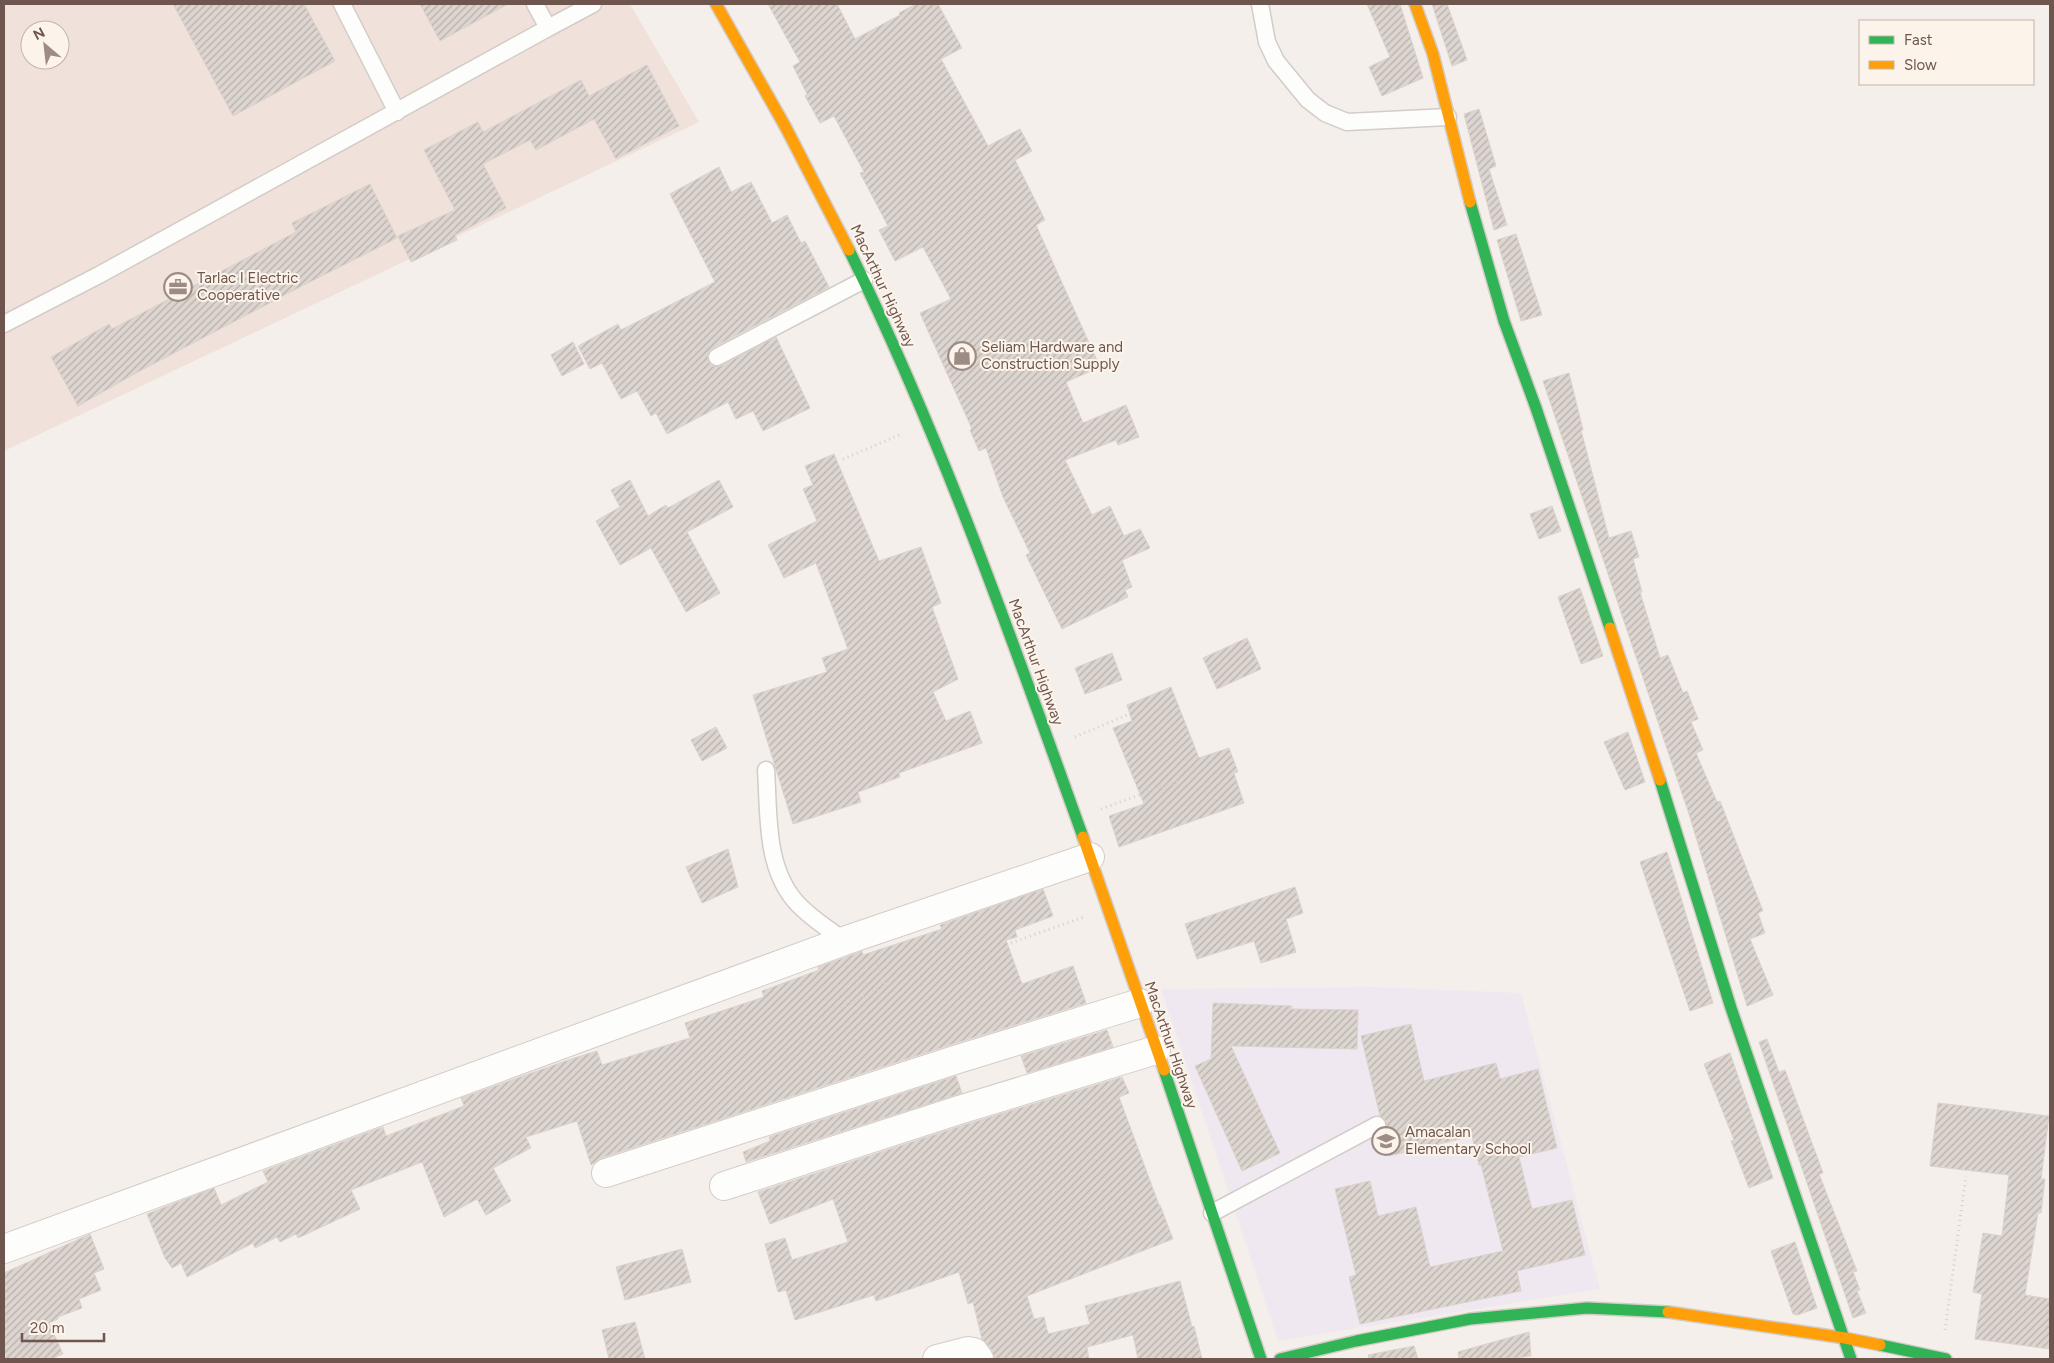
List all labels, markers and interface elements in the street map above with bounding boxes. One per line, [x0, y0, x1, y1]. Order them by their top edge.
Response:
north arrow [20, 20, 70, 70]
legend [1859, 20, 2034, 85]
text: N [30, 24, 48, 44]
text: Fast [1904, 31, 1933, 49]
text: Slow [1904, 56, 1937, 74]
street label: MacArthur Highway [847, 222, 919, 350]
place label: Tarlac I Electric Cooperative [197, 269, 298, 304]
office icon: Tarlac I Electric Cooperative [163, 272, 193, 302]
place label: Seliam Hardware and Construction Supply [981, 338, 1123, 373]
shop icon: Seliam Hardware and Construction Supply [947, 341, 977, 371]
street label: MacArthur Highway [1005, 596, 1067, 728]
street label: MacArthur Highway [1141, 979, 1201, 1111]
place label: Amacalan Elementary School [1405, 1123, 1531, 1158]
school or university icon: Amacalan Elementary School [1371, 1126, 1401, 1156]
scale bar [22, 1310, 105, 1342]
text: 20 m [30, 1319, 64, 1337]

